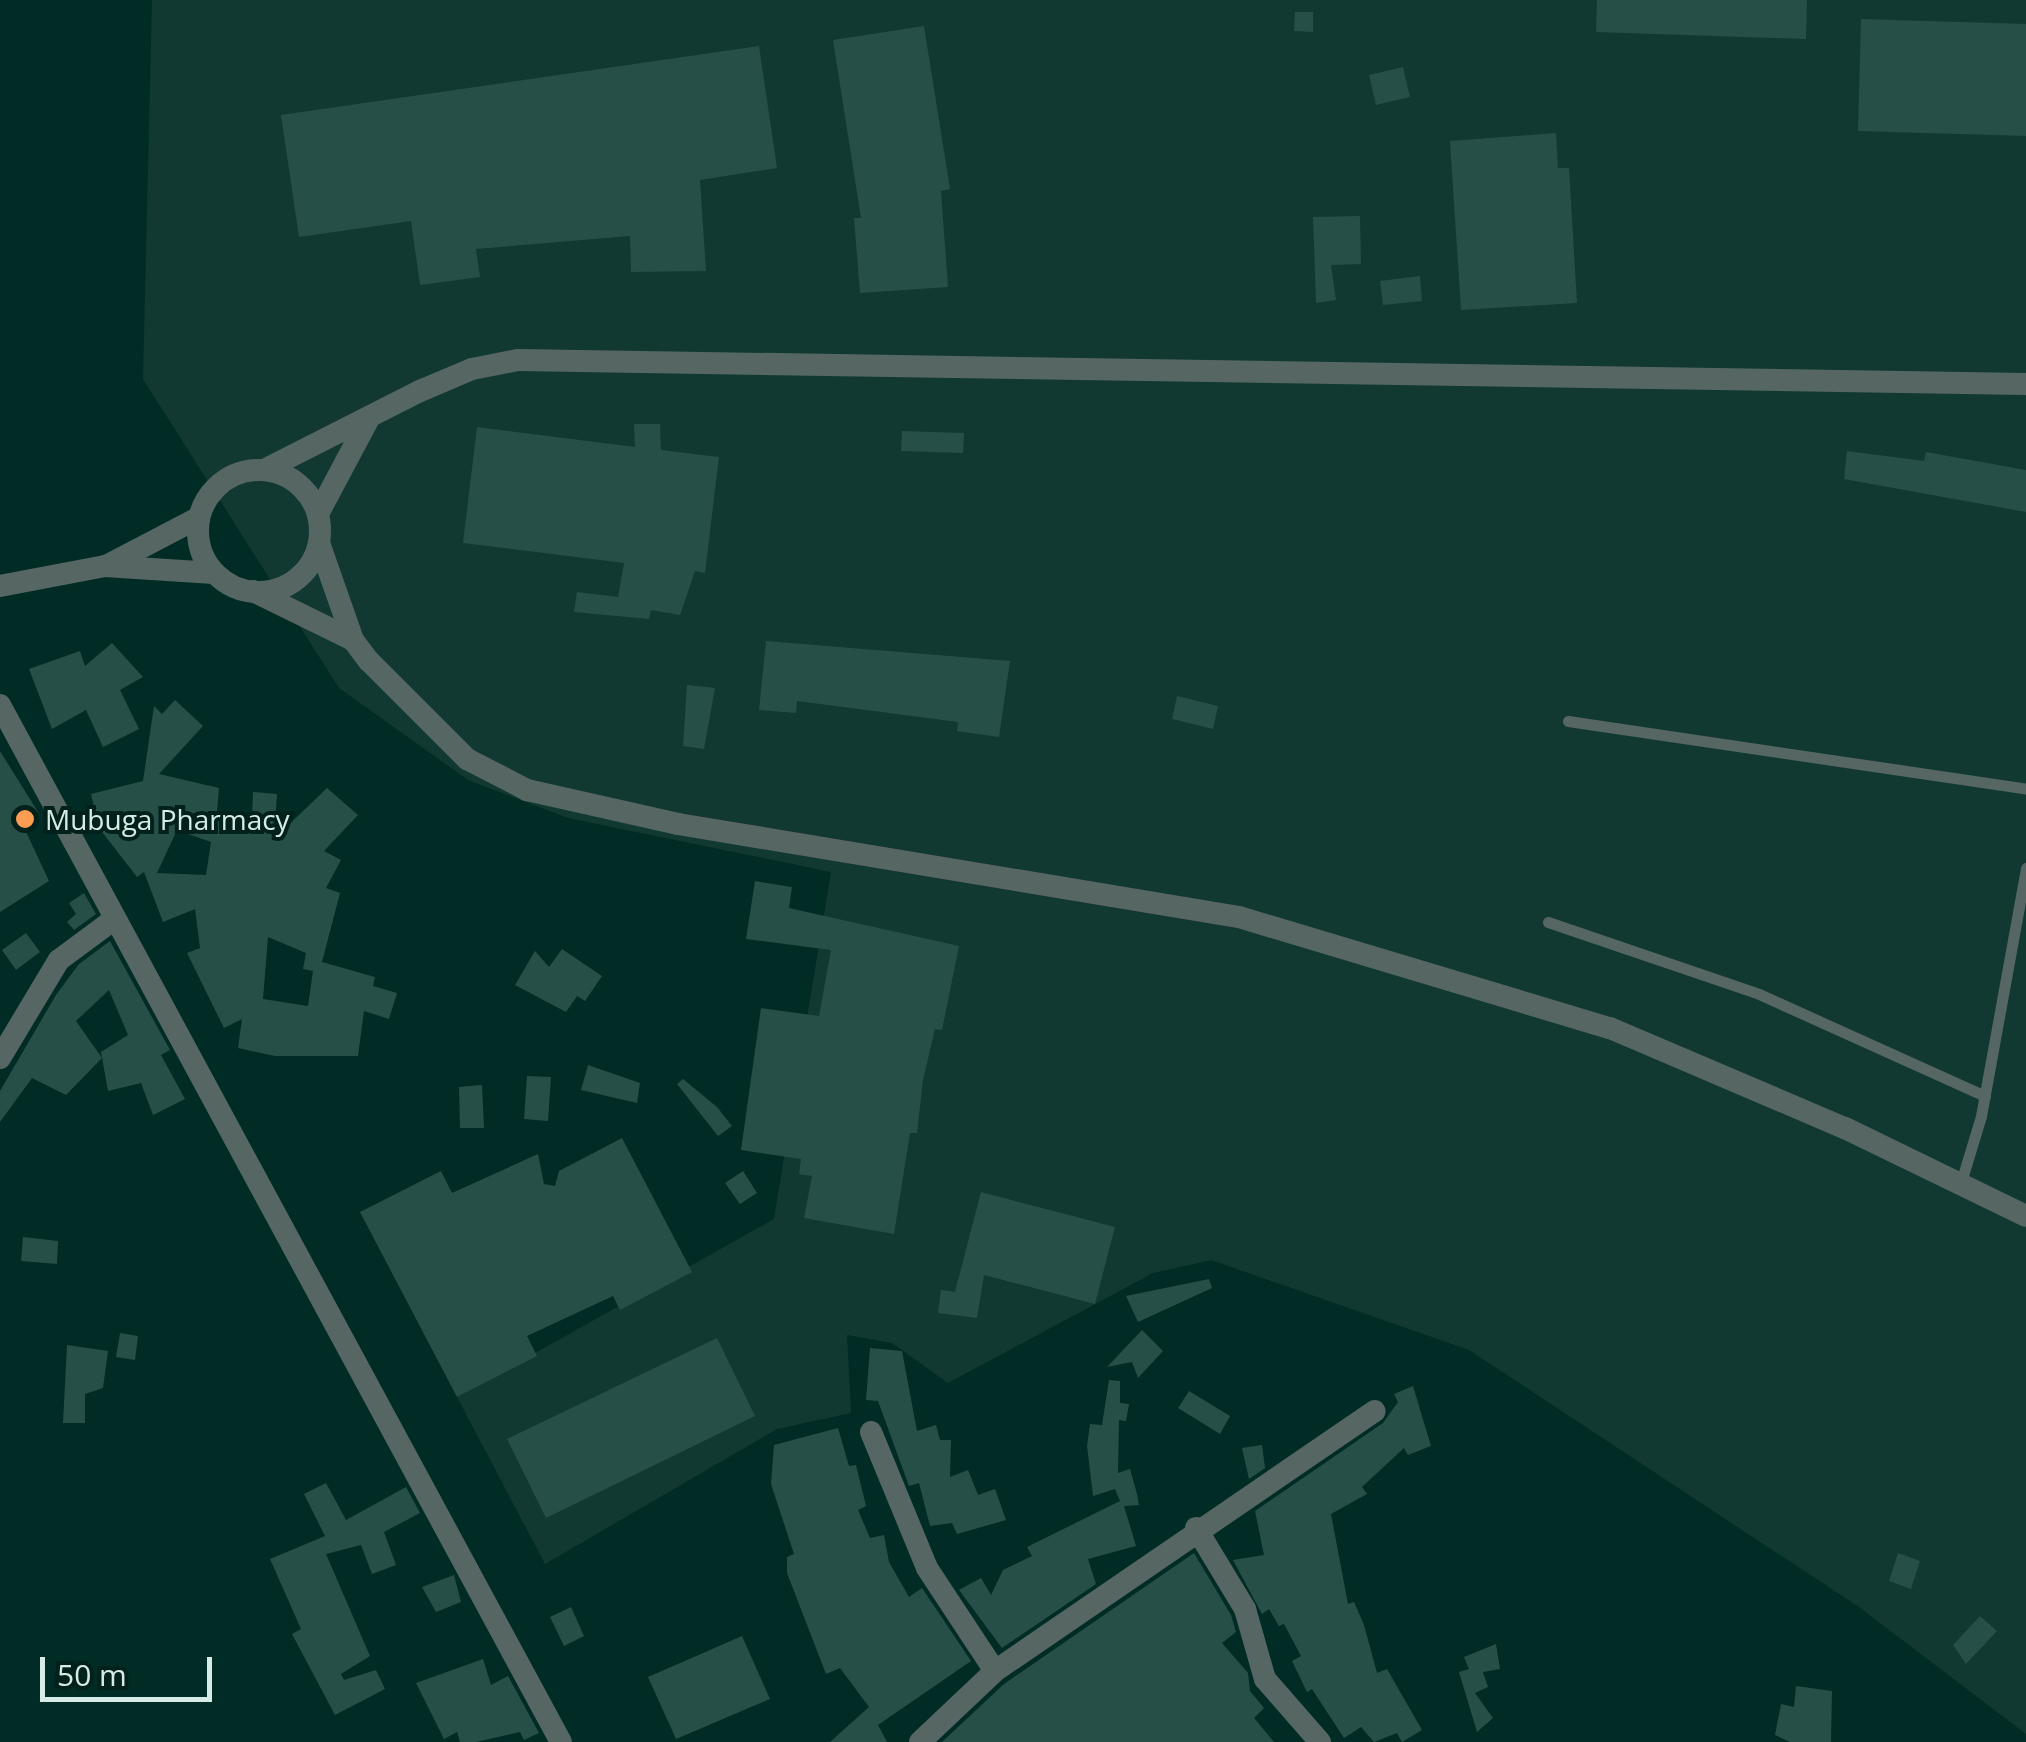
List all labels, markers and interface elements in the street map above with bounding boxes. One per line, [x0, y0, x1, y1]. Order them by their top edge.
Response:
place label: Mubuga Pharmacy [45, 802, 290, 836]
marker: Mubuga Pharmacy [14, 808, 36, 830]
scale bar [45, 1637, 218, 1699]
text: 50 m [57, 1654, 127, 1695]

